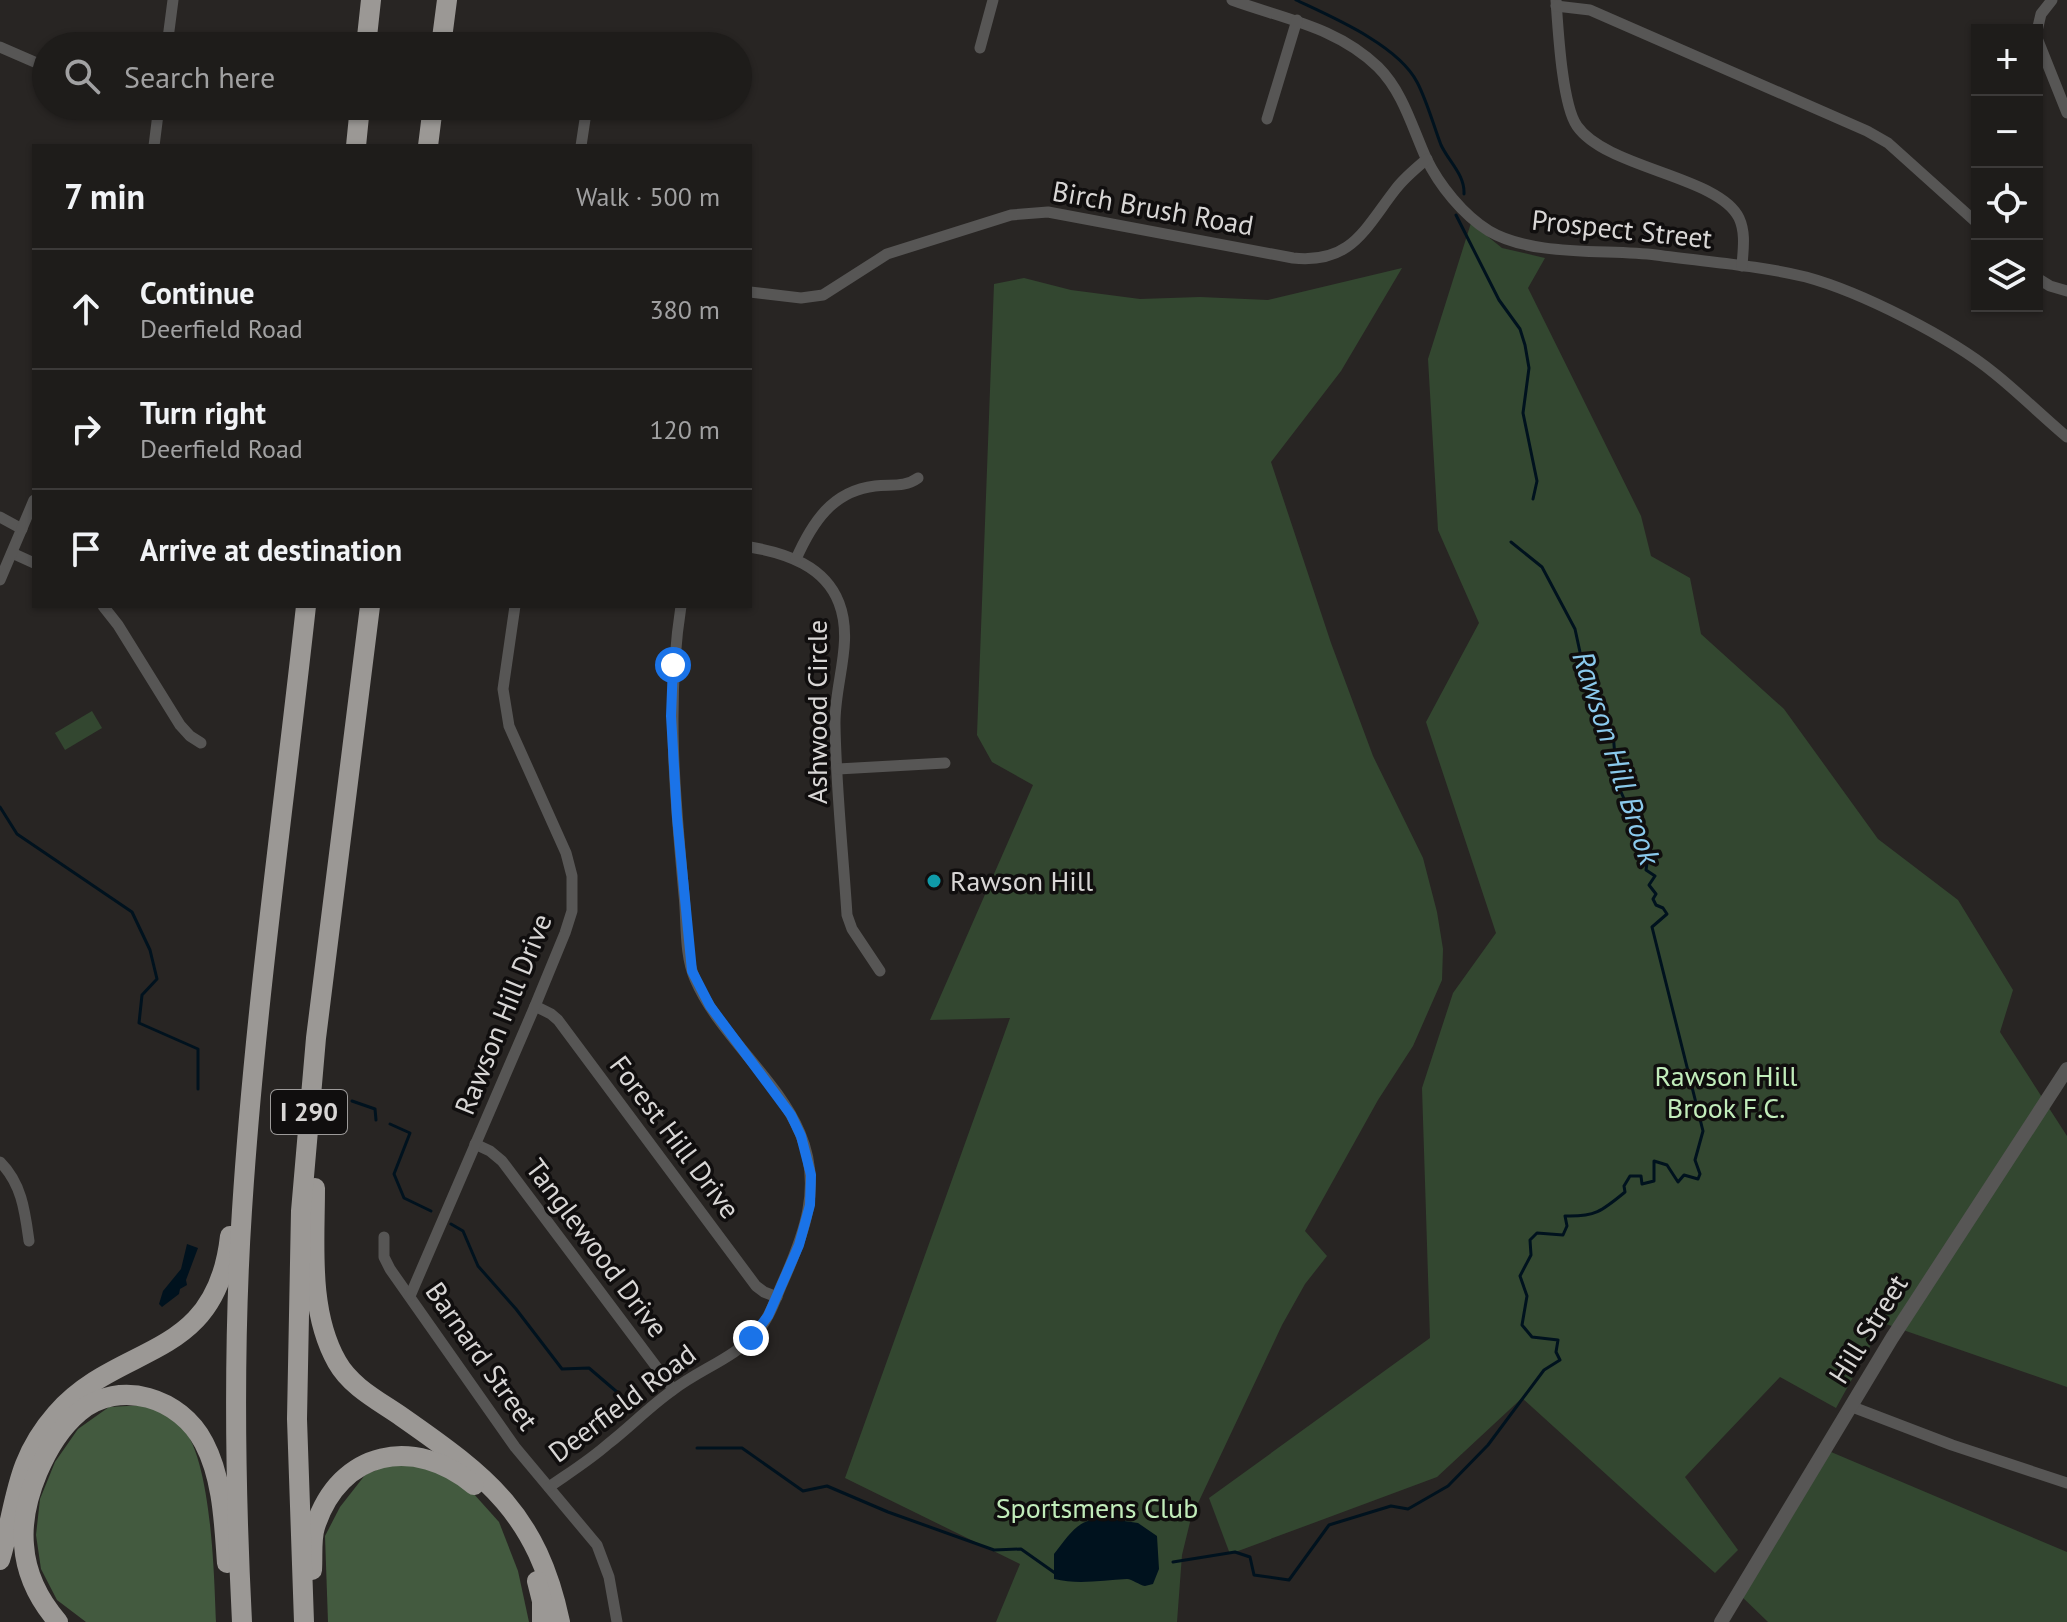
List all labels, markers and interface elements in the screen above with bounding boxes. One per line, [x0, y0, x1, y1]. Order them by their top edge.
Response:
map controls [1971, 24, 2043, 312]
button: + [1971, 24, 2043, 96]
search box [32, 32, 752, 120]
icon: search [60, 54, 104, 98]
text: Search here [124, 57, 275, 96]
button: − [1971, 96, 2043, 168]
button: locate [1971, 168, 2043, 240]
street label: Birch Brush Road [1050, 172, 1257, 243]
text: 7 min [64, 174, 145, 218]
text: Walk · 500 m [576, 180, 720, 213]
street label: Prospect Street [1530, 201, 1715, 256]
button: layers [1971, 240, 2043, 312]
text: Continue [140, 273, 254, 312]
icon: ahead [64, 287, 108, 331]
text: 380 m [649, 293, 720, 326]
text: Deerfield Road [140, 312, 303, 345]
text: Turn right [140, 393, 266, 432]
icon: right [64, 407, 108, 451]
text: 120 m [649, 413, 720, 446]
text: Deerfield Road [140, 432, 303, 465]
icon: arrive [64, 527, 108, 571]
text: Arrive at destination [140, 530, 402, 569]
street label: Ashwood Circle [798, 620, 835, 804]
water label: Rawson Hill Brook [1565, 646, 1671, 871]
route start [655, 647, 691, 683]
place label: Rawson Hill [950, 862, 1093, 899]
marker: Rawson Hill [925, 872, 943, 890]
street label: Rawson Hill Drive [445, 908, 560, 1120]
street label: Forest Hill Drive [602, 1048, 749, 1226]
park label: Rawson Hill Brook F.C. [1654, 1057, 1798, 1126]
road number: I 290 [271, 1090, 347, 1134]
street label: Tanglewood Drive [518, 1151, 677, 1344]
street label: Hill Street [1820, 1267, 1916, 1390]
street label: Barnard Street [418, 1274, 547, 1437]
route end [733, 1320, 769, 1356]
street label: Deerfield Road [541, 1335, 703, 1470]
park label: Sportsmens Club [996, 1489, 1198, 1526]

